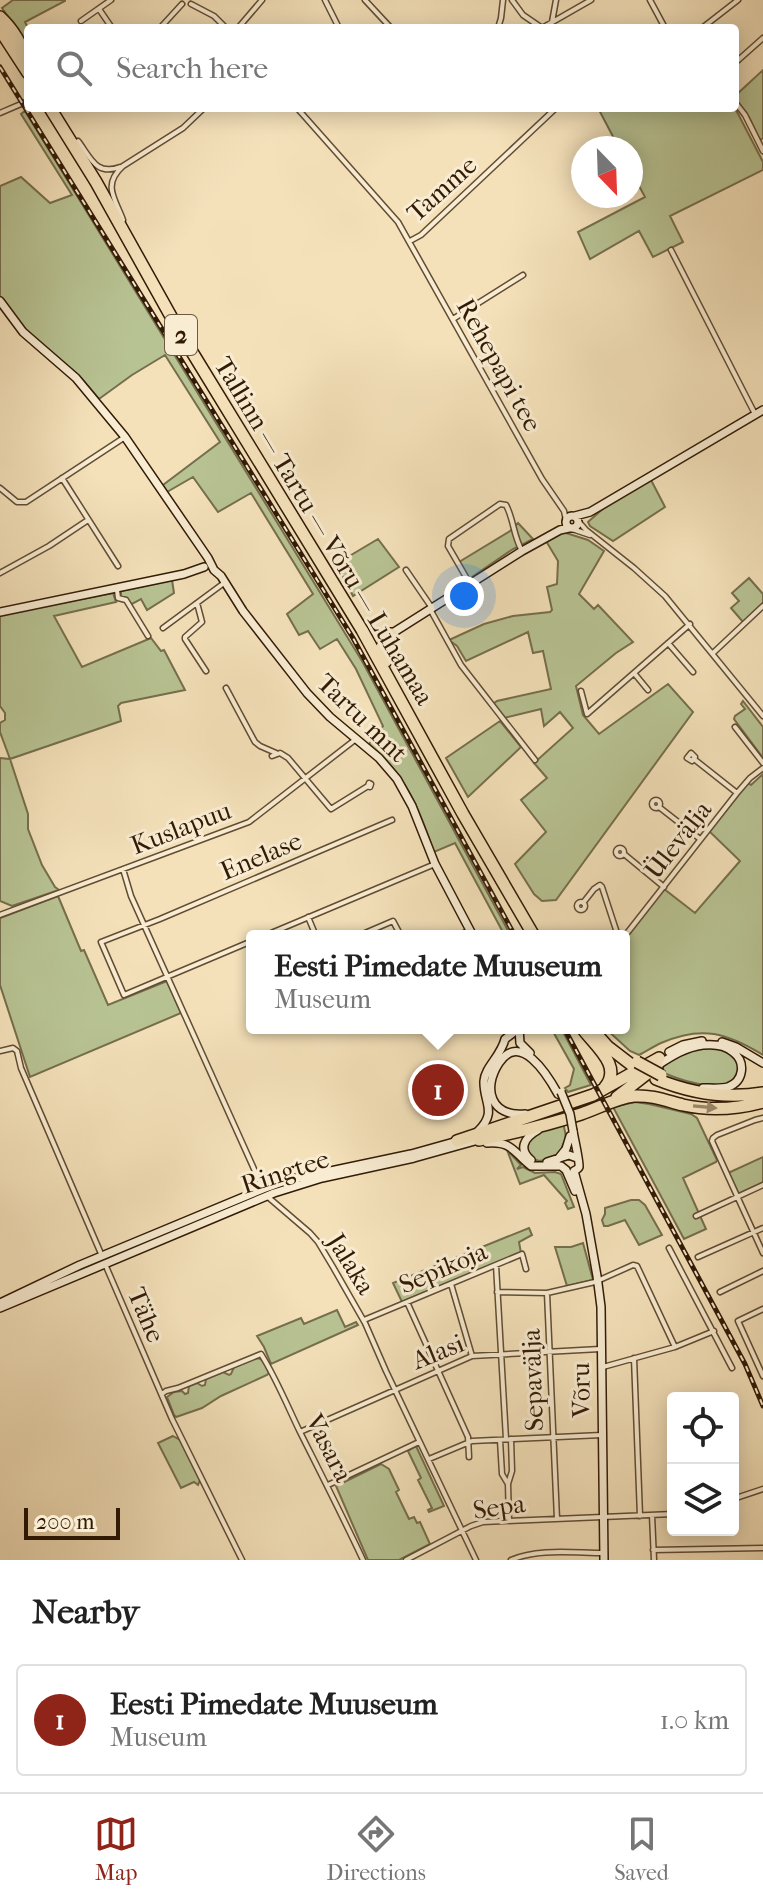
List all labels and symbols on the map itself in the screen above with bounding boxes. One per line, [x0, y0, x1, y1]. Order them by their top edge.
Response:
north arrow [571, 136, 643, 208]
street label: Tamme [401, 150, 483, 228]
street label: Rehepapi tee [450, 293, 548, 437]
road number: 2 [165, 315, 197, 355]
street label: Tallinn — Tartu — Võru — Luhamaa [208, 351, 441, 711]
your location [444, 576, 484, 616]
street label: Tartu mnt [310, 667, 414, 769]
street label: Ülevälja [638, 794, 719, 885]
street label: Kuslapuu [126, 795, 236, 861]
street label: Enelase [216, 825, 306, 887]
pin: 1 [412, 1060, 464, 1120]
one-way arrow [693, 1101, 718, 1114]
street label: Ringtee [237, 1143, 333, 1201]
street label: Jalaka [319, 1226, 382, 1301]
street label: Sepikoja [394, 1235, 493, 1300]
street label: Tähe [121, 1283, 171, 1347]
street label: Sepavälja [516, 1327, 550, 1432]
street label: Alasi [407, 1328, 469, 1377]
street label: Võru [565, 1362, 597, 1419]
street label: Vasara [298, 1408, 360, 1488]
street label: Sepa [471, 1488, 528, 1526]
scale bar [24, 1504, 120, 1540]

